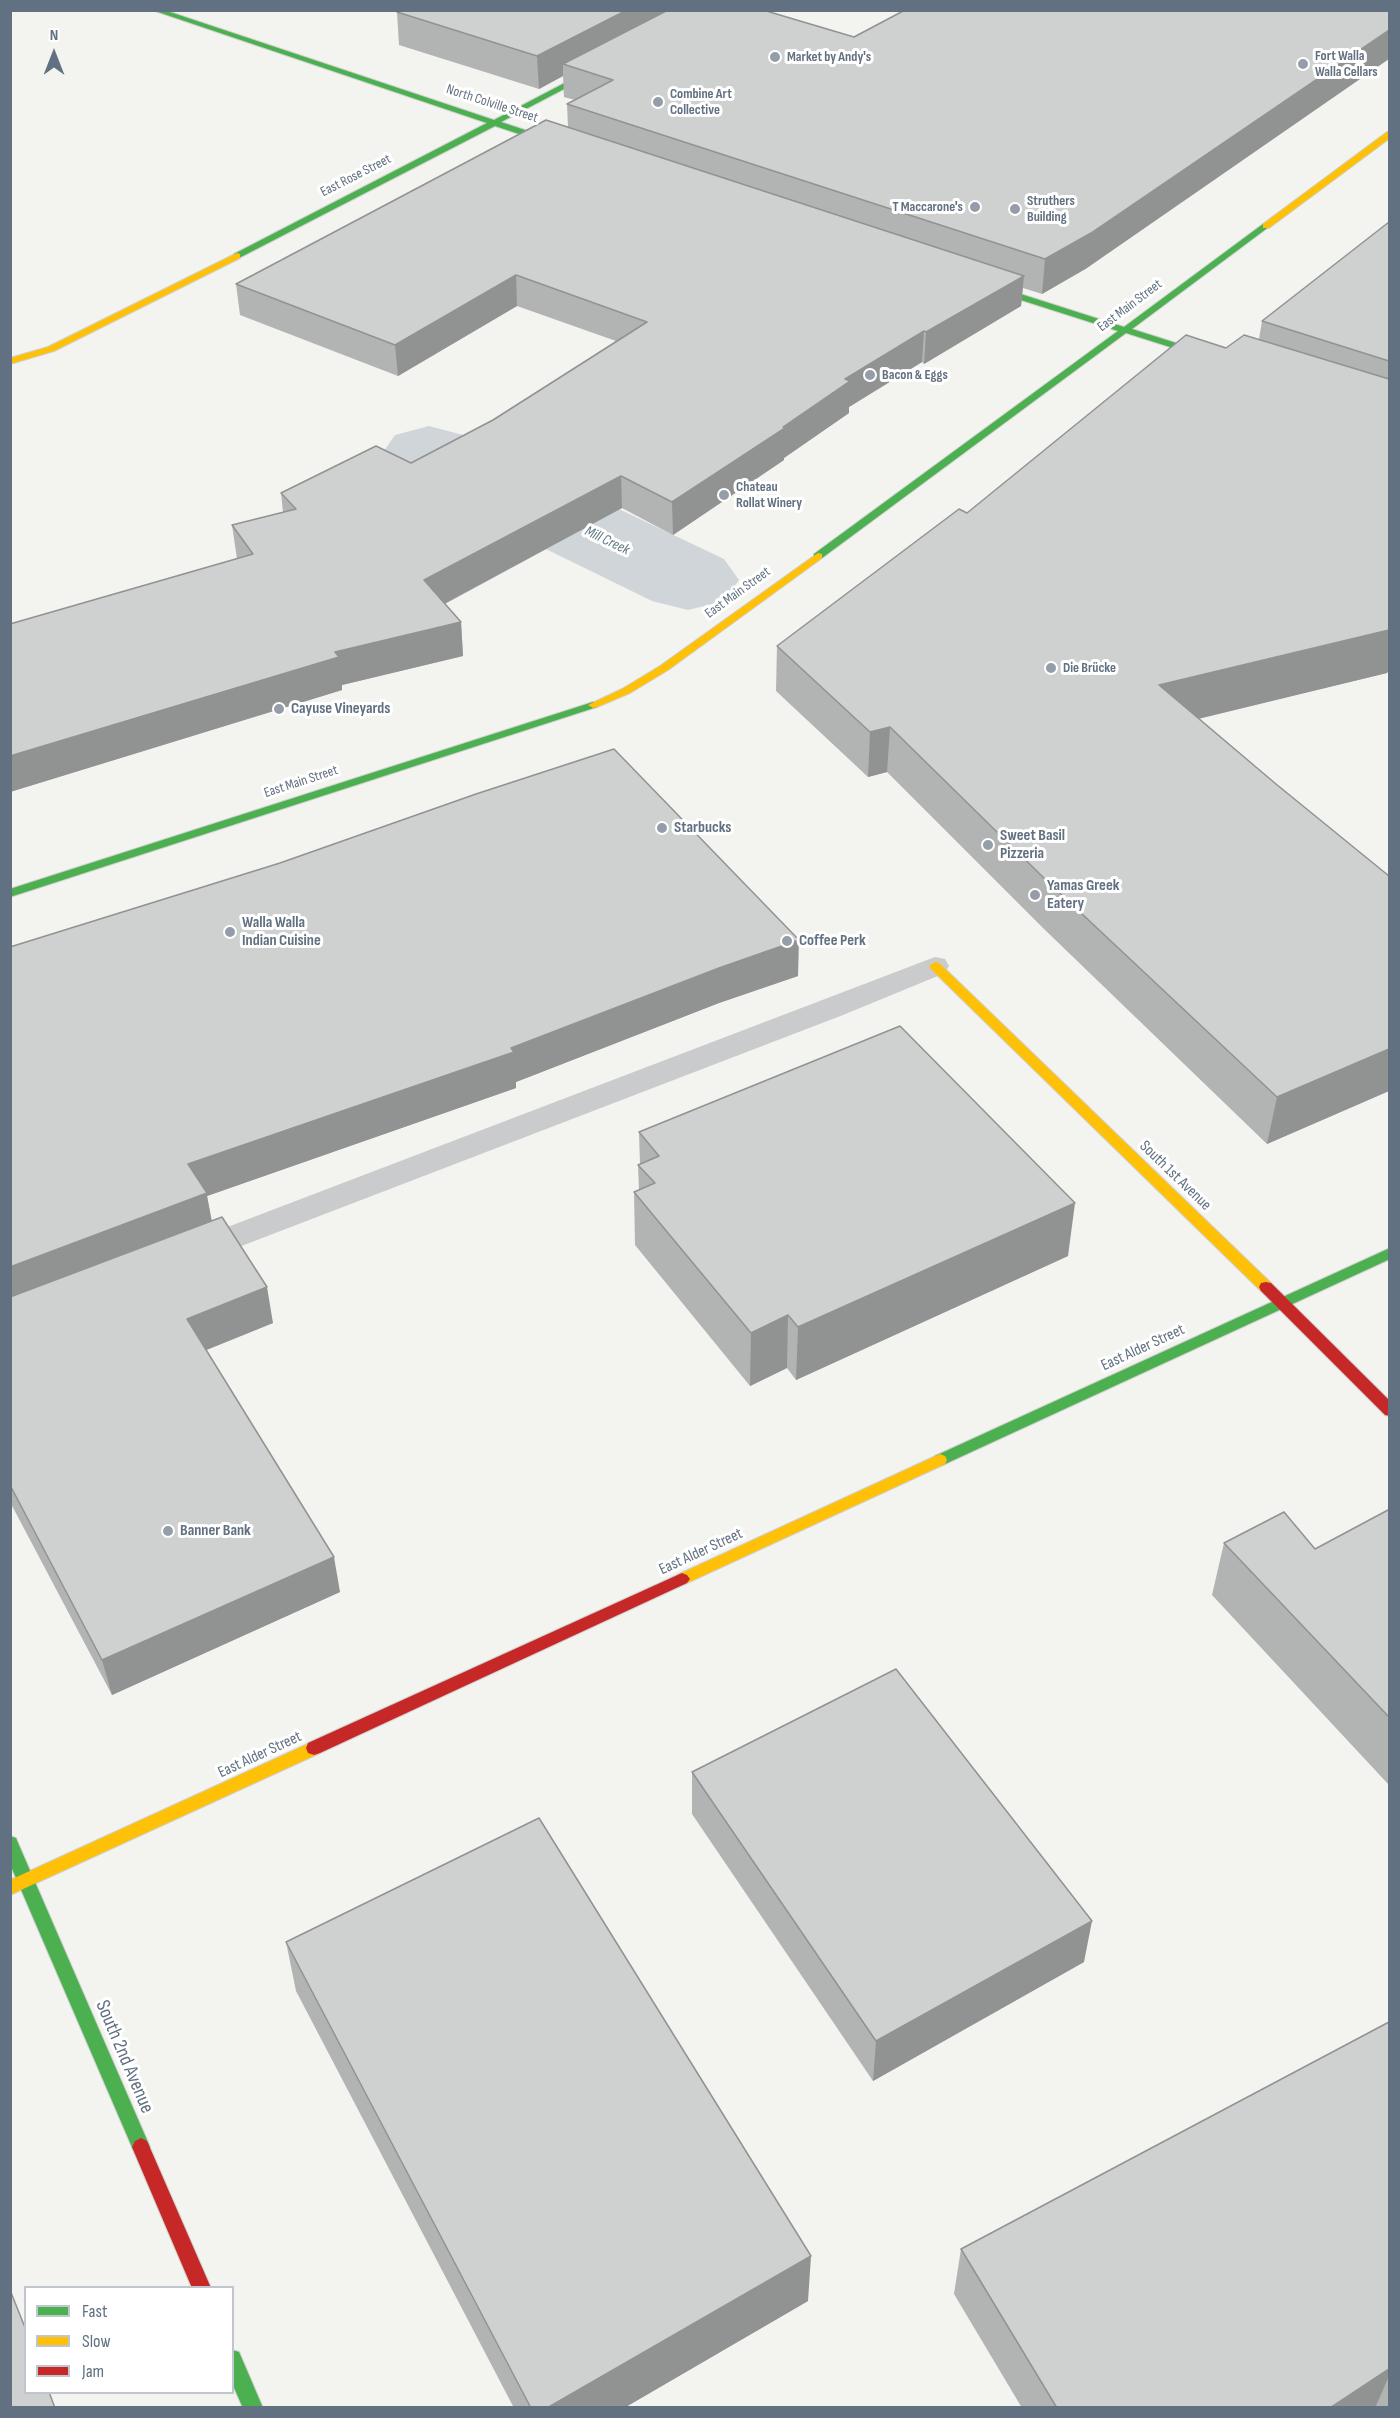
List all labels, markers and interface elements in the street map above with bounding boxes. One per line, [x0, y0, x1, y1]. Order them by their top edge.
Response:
north arrow [24, 24, 84, 84]
text: N [50, 26, 58, 45]
place label: Fort Walla Walla Cellars [1315, 48, 1378, 80]
place label: Market by Andy's [787, 49, 871, 65]
marker: Market by Andy's [768, 50, 782, 64]
marker: Fort Walla Walla Cellars [1296, 57, 1310, 71]
street label: North Colville Street [444, 81, 540, 127]
place label: Combine Art Collective [670, 86, 732, 118]
marker: Combine Art Collective [651, 95, 665, 109]
street label: East Rose Street [318, 151, 394, 201]
place label: Struthers Building [1027, 193, 1075, 226]
place label: T Maccarone's [892, 199, 963, 215]
marker: T Maccarone's [968, 200, 982, 214]
marker: Struthers Building [1008, 202, 1022, 216]
street label: East Main Street [1094, 276, 1166, 336]
place label: Bacon & Eggs [882, 367, 948, 383]
marker: Bacon & Eggs [863, 368, 877, 382]
place label: Chateau Rollat Winery [736, 479, 802, 512]
marker: Chateau Rollat Winery [717, 488, 731, 502]
water label: Mill Creek [582, 522, 632, 560]
street label: East Main Street [702, 564, 774, 622]
place label: Die Brücke [1063, 660, 1116, 676]
marker: Die Brücke [1044, 661, 1058, 675]
place label: Cayuse Vineyards [291, 699, 390, 719]
marker: Cayuse Vineyards [272, 702, 286, 716]
street label: East Main Street [262, 762, 340, 802]
place label: Starbucks [674, 818, 731, 838]
marker: Starbucks [655, 821, 669, 835]
place label: Sweet Basil Pizzeria [1000, 826, 1065, 864]
marker: Sweet Basil Pizzeria [981, 838, 995, 852]
place label: Yamas Greek Eatery [1047, 876, 1120, 914]
marker: Yamas Greek Eatery [1028, 888, 1042, 902]
place label: Walla Walla Indian Cuisine [242, 913, 321, 951]
marker: Walla Walla Indian Cuisine [223, 925, 237, 939]
place label: Coffee Perk [799, 931, 866, 951]
marker: Coffee Perk [780, 934, 794, 948]
street label: South 1st Avenue [1135, 1137, 1215, 1215]
street label: East Alder Street [1098, 1320, 1188, 1376]
place label: Banner Bank [180, 1521, 251, 1541]
marker: Banner Bank [161, 1524, 175, 1538]
street label: East Alder Street [656, 1524, 746, 1580]
street label: East Alder Street [215, 1727, 305, 1783]
street label: South 2nd Avenue [89, 1997, 159, 2117]
legend [24, 2286, 234, 2394]
text: Fast [82, 2301, 107, 2322]
text: Slow [82, 2331, 111, 2352]
text: Jam [82, 2361, 104, 2382]

